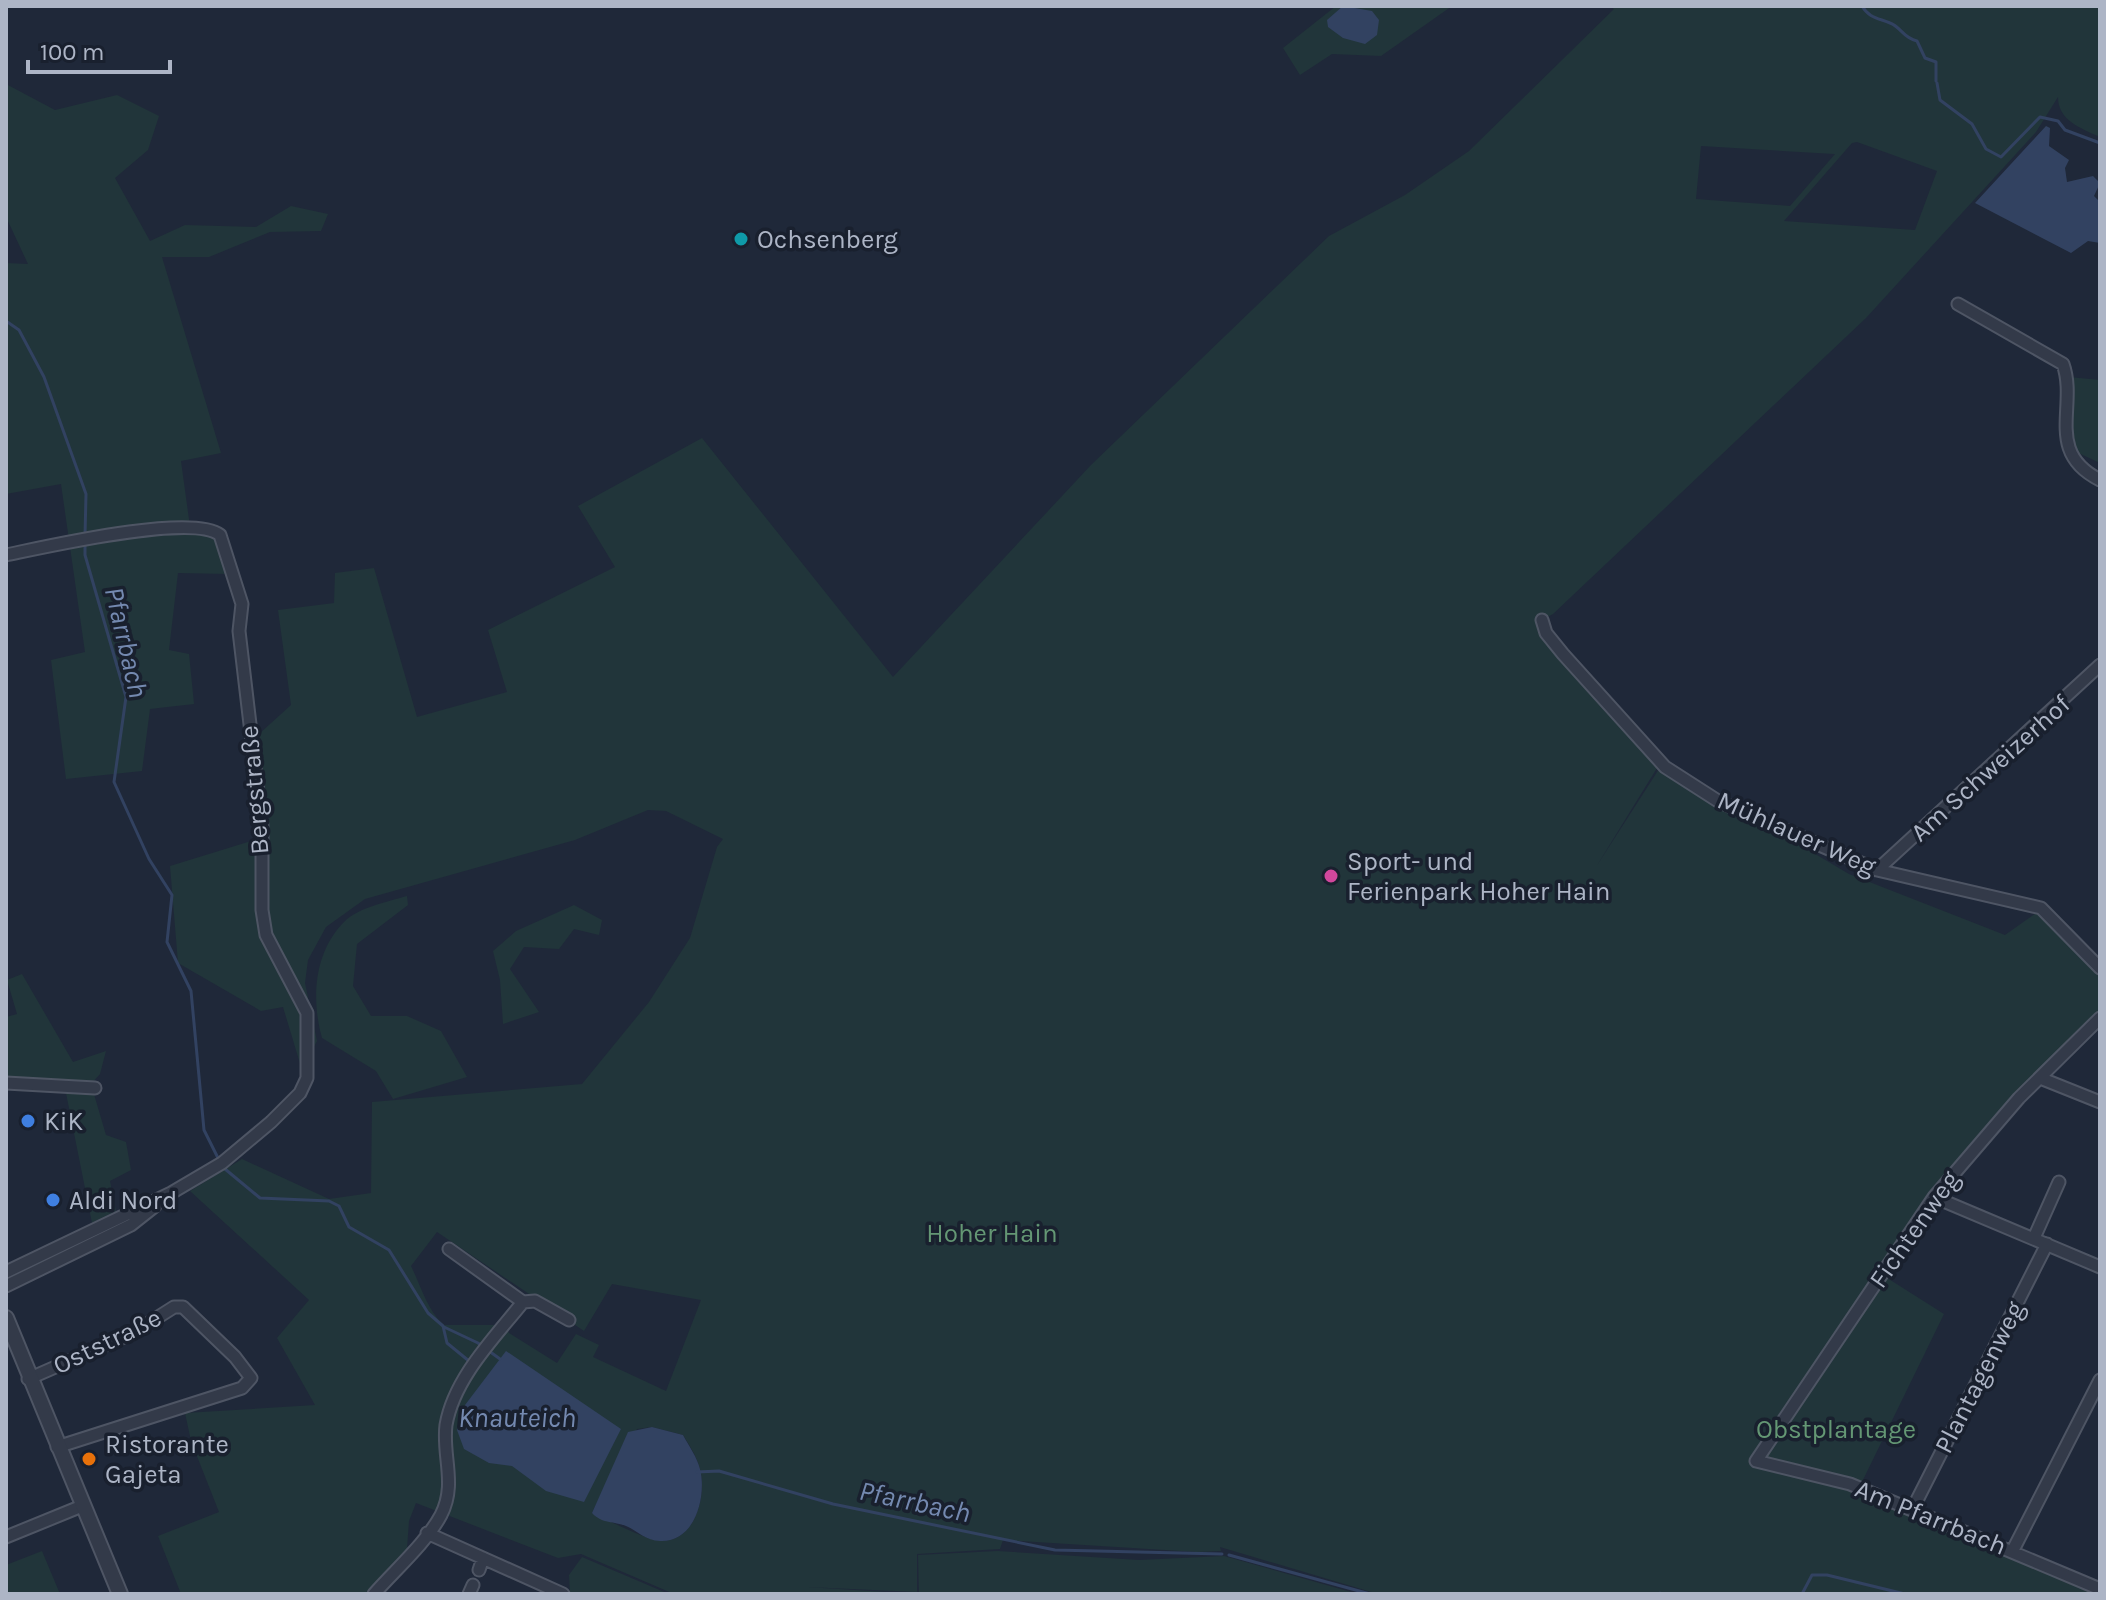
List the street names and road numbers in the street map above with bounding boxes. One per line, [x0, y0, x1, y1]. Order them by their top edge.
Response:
street label: Am Schweizerhof [1904, 688, 2077, 848]
street label: Bergstraße [233, 724, 276, 856]
street label: Mühlauer Weg [1713, 785, 1881, 882]
street label: Fichtenweg [1863, 1164, 1966, 1294]
street label: Plantagenweg [1928, 1296, 2031, 1458]
street label: Oststraße [48, 1302, 166, 1381]
street label: Am Pfarrbach [1851, 1473, 2011, 1562]

